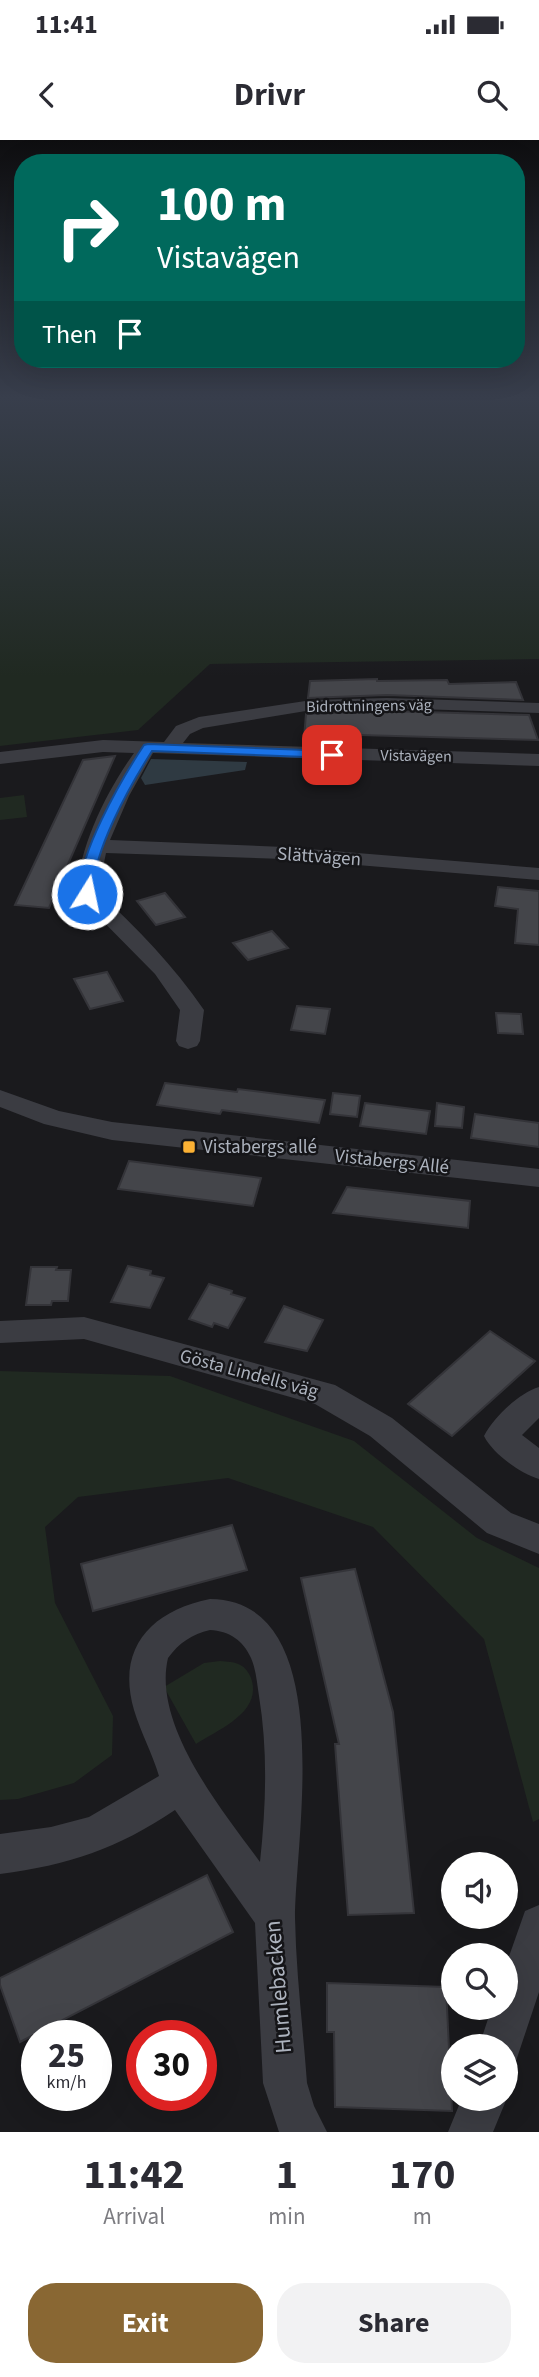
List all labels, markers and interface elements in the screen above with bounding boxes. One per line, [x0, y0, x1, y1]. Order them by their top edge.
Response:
text: 11:41 [35, 6, 98, 43]
text: Drivr [234, 72, 305, 118]
icon: back [28, 76, 66, 114]
icon: search [473, 76, 511, 114]
text: 100 m [157, 170, 286, 240]
icon: right [42, 182, 133, 273]
text: Vistavägen [157, 235, 300, 281]
icon: arrive [111, 315, 149, 353]
text: Then [42, 316, 97, 353]
street label: Bidrottningens väg [306, 694, 432, 718]
pin [302, 725, 362, 785]
icon: arrive [313, 736, 351, 774]
street label: Vistavägen [380, 744, 452, 768]
street label: Slättvägen [276, 841, 362, 873]
position arrow [50, 857, 124, 931]
place label: Vistabergs allé [203, 1134, 317, 1161]
marker: Vistabergs allé [181, 1139, 197, 1155]
street label: Vistabergs Allé [334, 1143, 450, 1181]
street label: Gösta Lindells väg [177, 1343, 322, 1406]
map controls [441, 1852, 518, 2111]
button: sound [441, 1852, 518, 1929]
street label: Humlebacken [256, 1919, 300, 2055]
button: search [441, 1943, 518, 2020]
speed limit sign: 30 [126, 2020, 217, 2111]
text: 25 [48, 2031, 85, 2081]
button: layers [441, 2034, 518, 2111]
text: km/h [47, 2070, 86, 2095]
text: 11:42 [83, 2145, 185, 2205]
text: 1 [276, 2145, 298, 2205]
text: 170 [389, 2145, 456, 2205]
text: Arrival [103, 2200, 165, 2233]
text: min [268, 2200, 306, 2233]
text: m [413, 2200, 432, 2233]
button: Exit [28, 2283, 263, 2363]
button: Share [277, 2283, 511, 2363]

